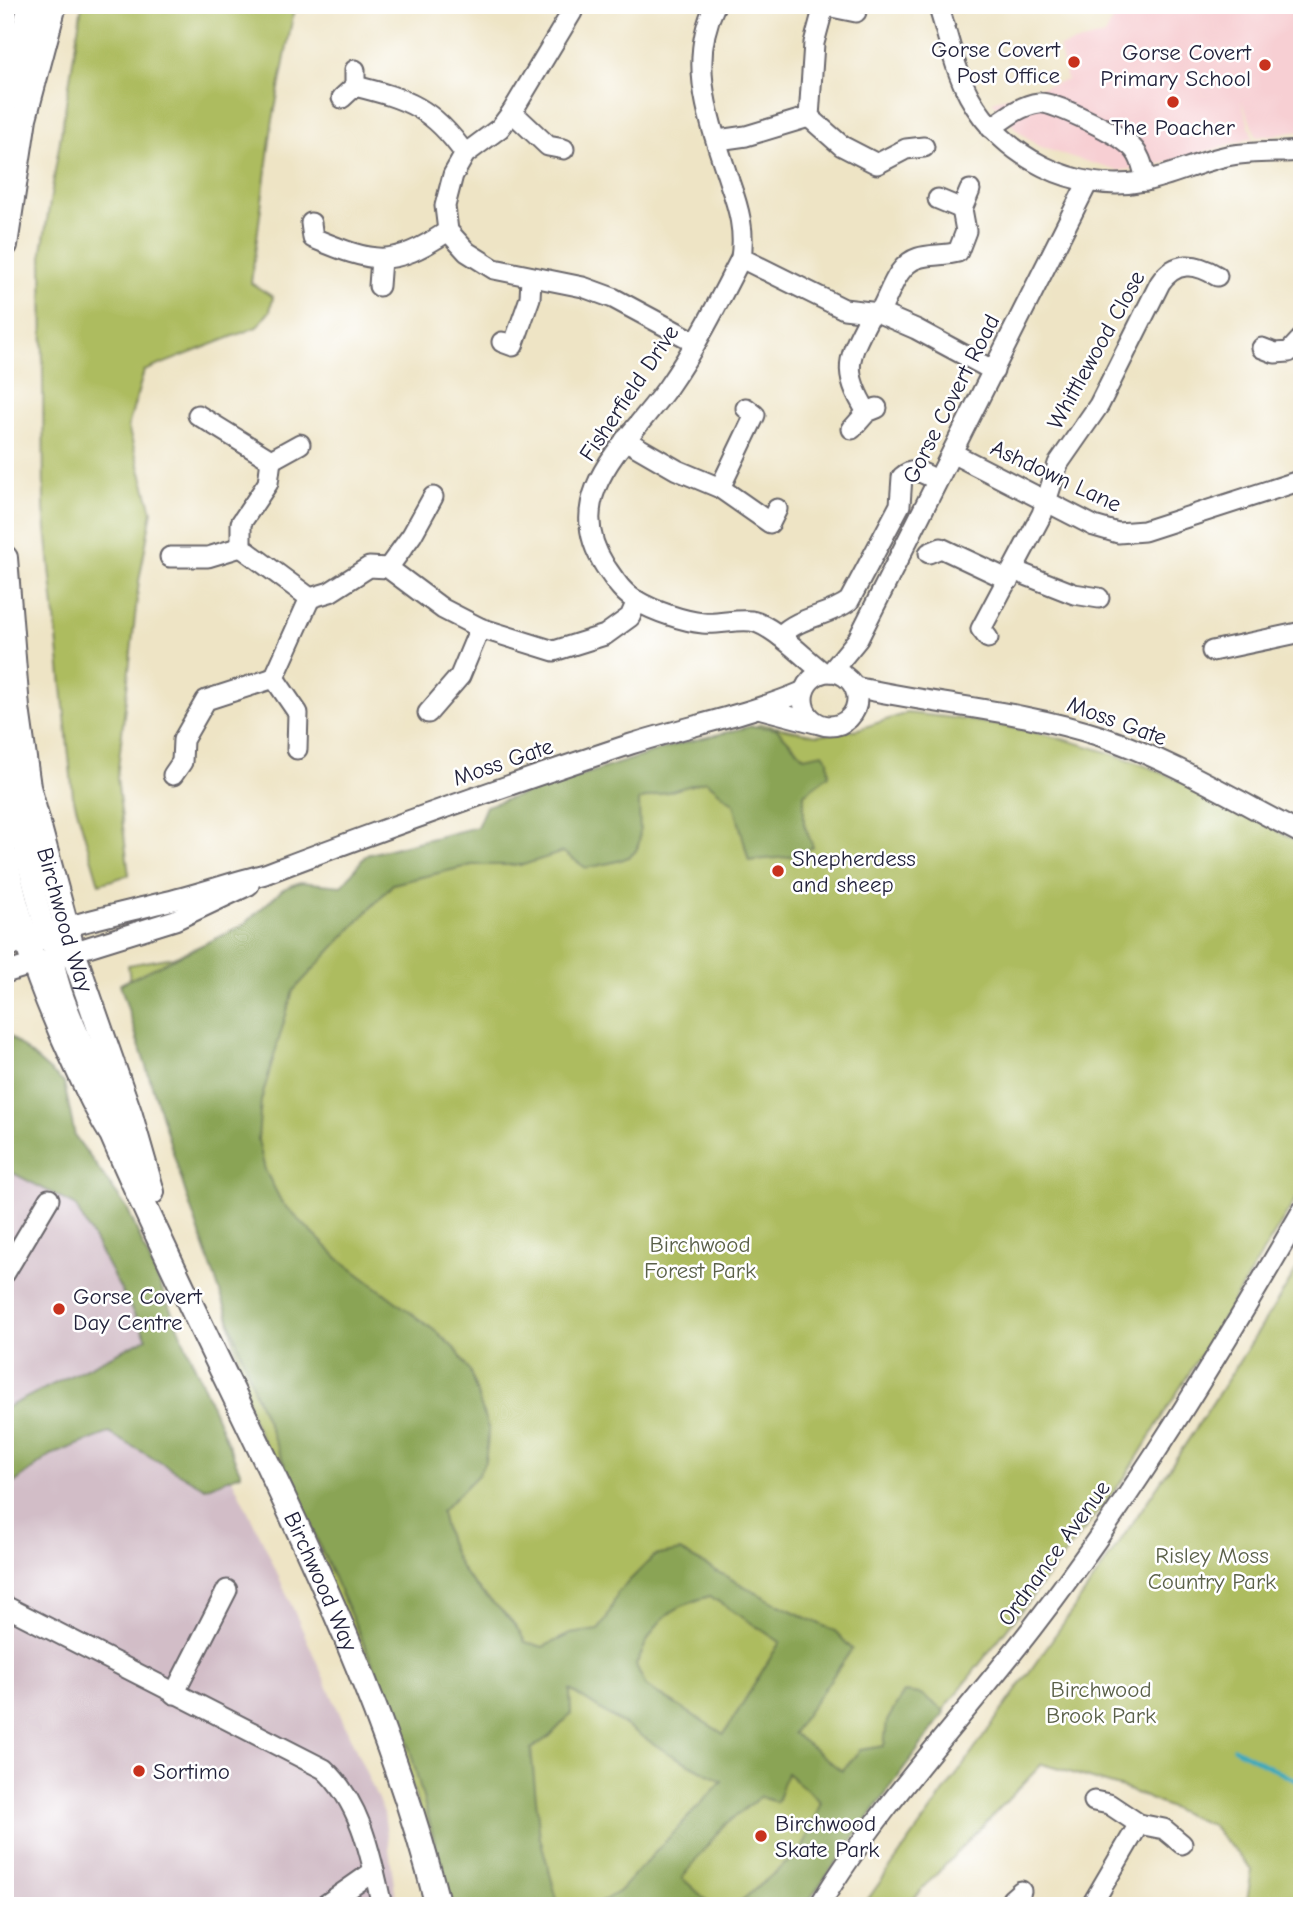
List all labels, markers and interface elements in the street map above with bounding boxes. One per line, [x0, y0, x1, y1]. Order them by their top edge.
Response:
place label: Gorse Covert Post Office [931, 36, 1061, 89]
place label: Gorse Covert Primary School [1100, 39, 1252, 92]
marker: Gorse Covert Post Office [1066, 54, 1082, 70]
marker: Gorse Covert Primary School [1257, 57, 1273, 73]
marker: The Poacher [1165, 94, 1181, 110]
place label: The Poacher [1111, 114, 1236, 141]
street label: Whittlewood Close [1041, 266, 1151, 434]
street label: Gorse Covert Road [897, 310, 1005, 488]
street label: Fisherfield Drive [573, 320, 685, 466]
street label: Ashdown Lane [986, 434, 1126, 518]
street label: Moss Gate [1064, 691, 1170, 751]
street label: Moss Gate [449, 732, 557, 792]
street label: Birchwood Way [32, 844, 100, 996]
place label: Shepherdess and sheep [792, 845, 916, 898]
marker: Shepherdess and sheep [770, 863, 786, 879]
park label: Birchwood Forest Park [644, 1231, 756, 1284]
place label: Gorse Covert Day Centre [73, 1283, 203, 1336]
marker: Gorse Covert Day Centre [51, 1301, 67, 1317]
street label: Ordnance Avenue [992, 1475, 1116, 1631]
street label: Birchwood Way [278, 1507, 364, 1656]
park label: Risley Moss Country Park [1148, 1542, 1276, 1595]
park label: Birchwood Brook Park [1046, 1676, 1156, 1729]
place label: Sortimo [153, 1758, 230, 1785]
marker: Sortimo [131, 1763, 147, 1779]
place label: Birchwood Skate Park [775, 1810, 879, 1863]
marker: Birchwood Skate Park [753, 1828, 769, 1844]

